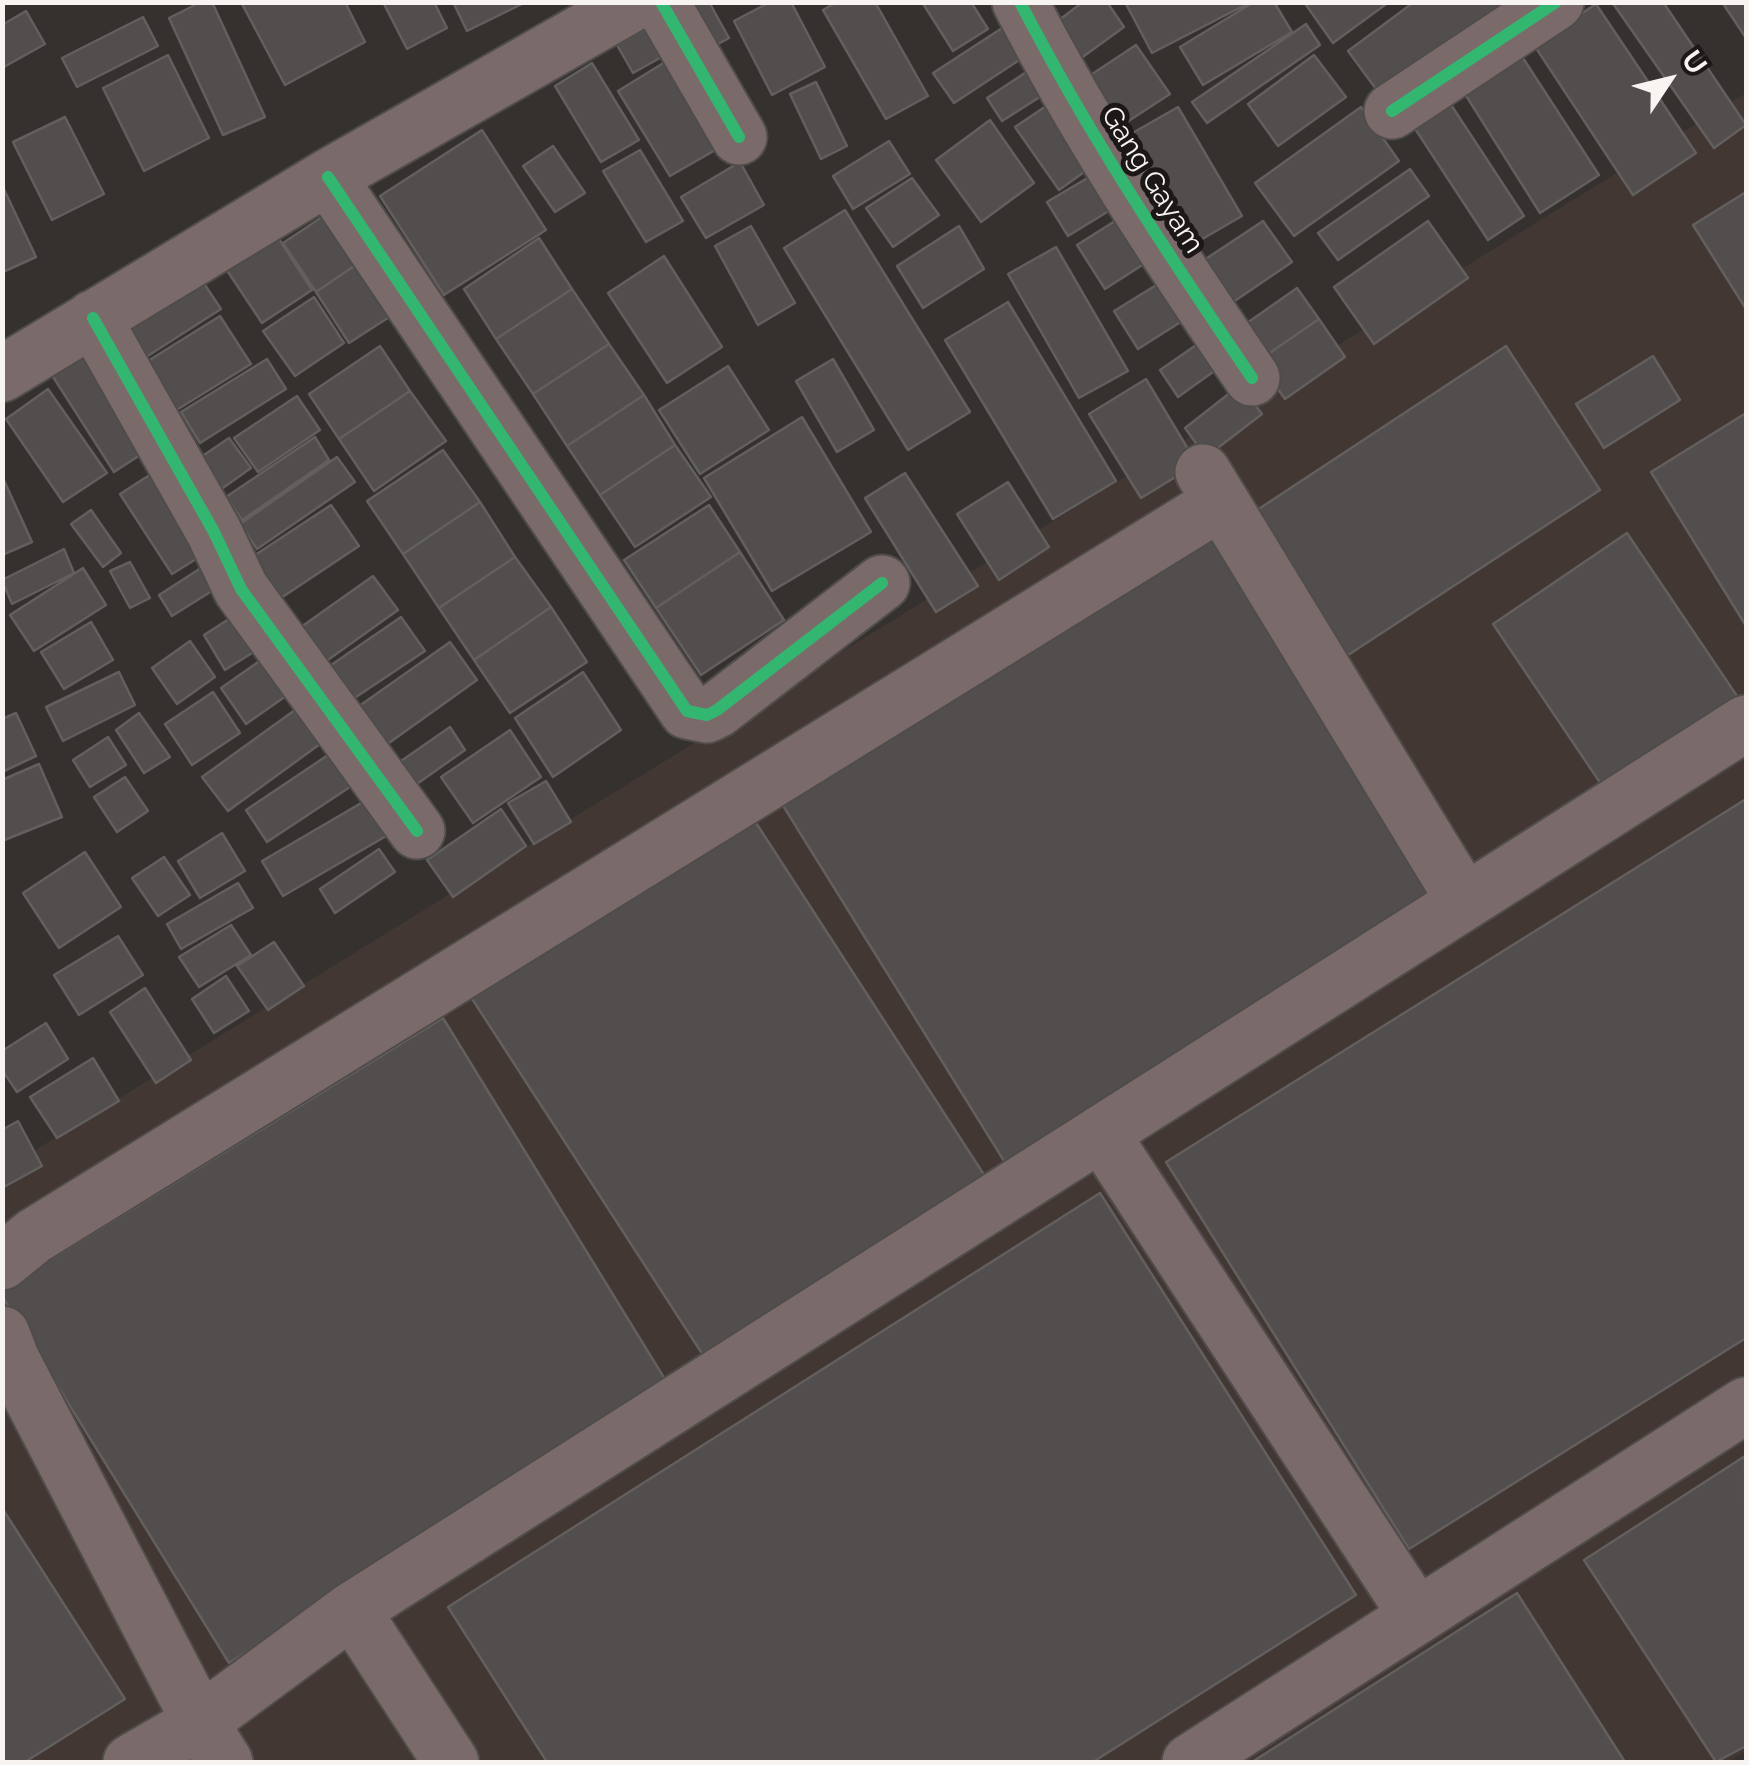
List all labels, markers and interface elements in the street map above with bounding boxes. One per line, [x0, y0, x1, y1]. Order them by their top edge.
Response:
north arrow [1619, 30, 1719, 130]
text: U [1674, 44, 1714, 81]
street label: Gang Gayam [1094, 100, 1210, 260]

